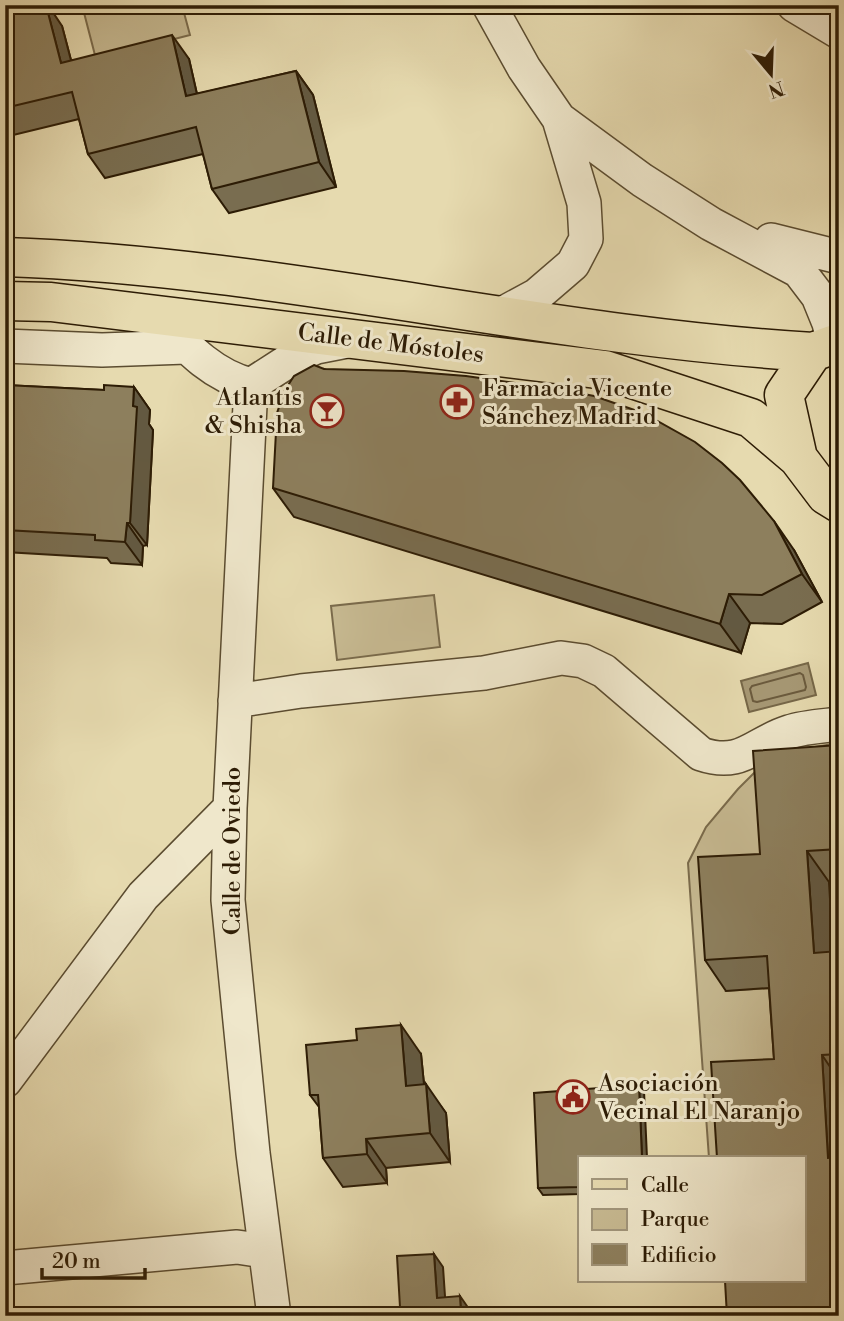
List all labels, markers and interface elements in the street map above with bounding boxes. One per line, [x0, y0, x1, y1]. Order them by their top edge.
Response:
north arrow [736, 38, 806, 108]
text: N [765, 75, 787, 103]
street label: Calle de Móstoles [296, 318, 486, 370]
place label: Farmacia Vicente Sánchez Madrid [482, 374, 672, 432]
place label: Atlantis & Shisha [205, 383, 303, 441]
pharmacy icon: Farmacia Vicente Sánchez Madrid [438, 383, 476, 421]
bar icon: Atlantis & Shisha [308, 392, 346, 430]
street label: Calle de Oviedo [218, 767, 248, 935]
place label: Asociación Vecinal El Naranjo [597, 1069, 800, 1127]
public building icon: Asociación Vecinal El Naranjo [554, 1078, 592, 1116]
legend [578, 1156, 806, 1282]
text: Calle [641, 1173, 689, 1199]
text: Parque [641, 1207, 709, 1233]
scale bar [42, 1237, 145, 1281]
text: Edificio [641, 1243, 717, 1269]
text: 20 m [52, 1249, 101, 1275]

